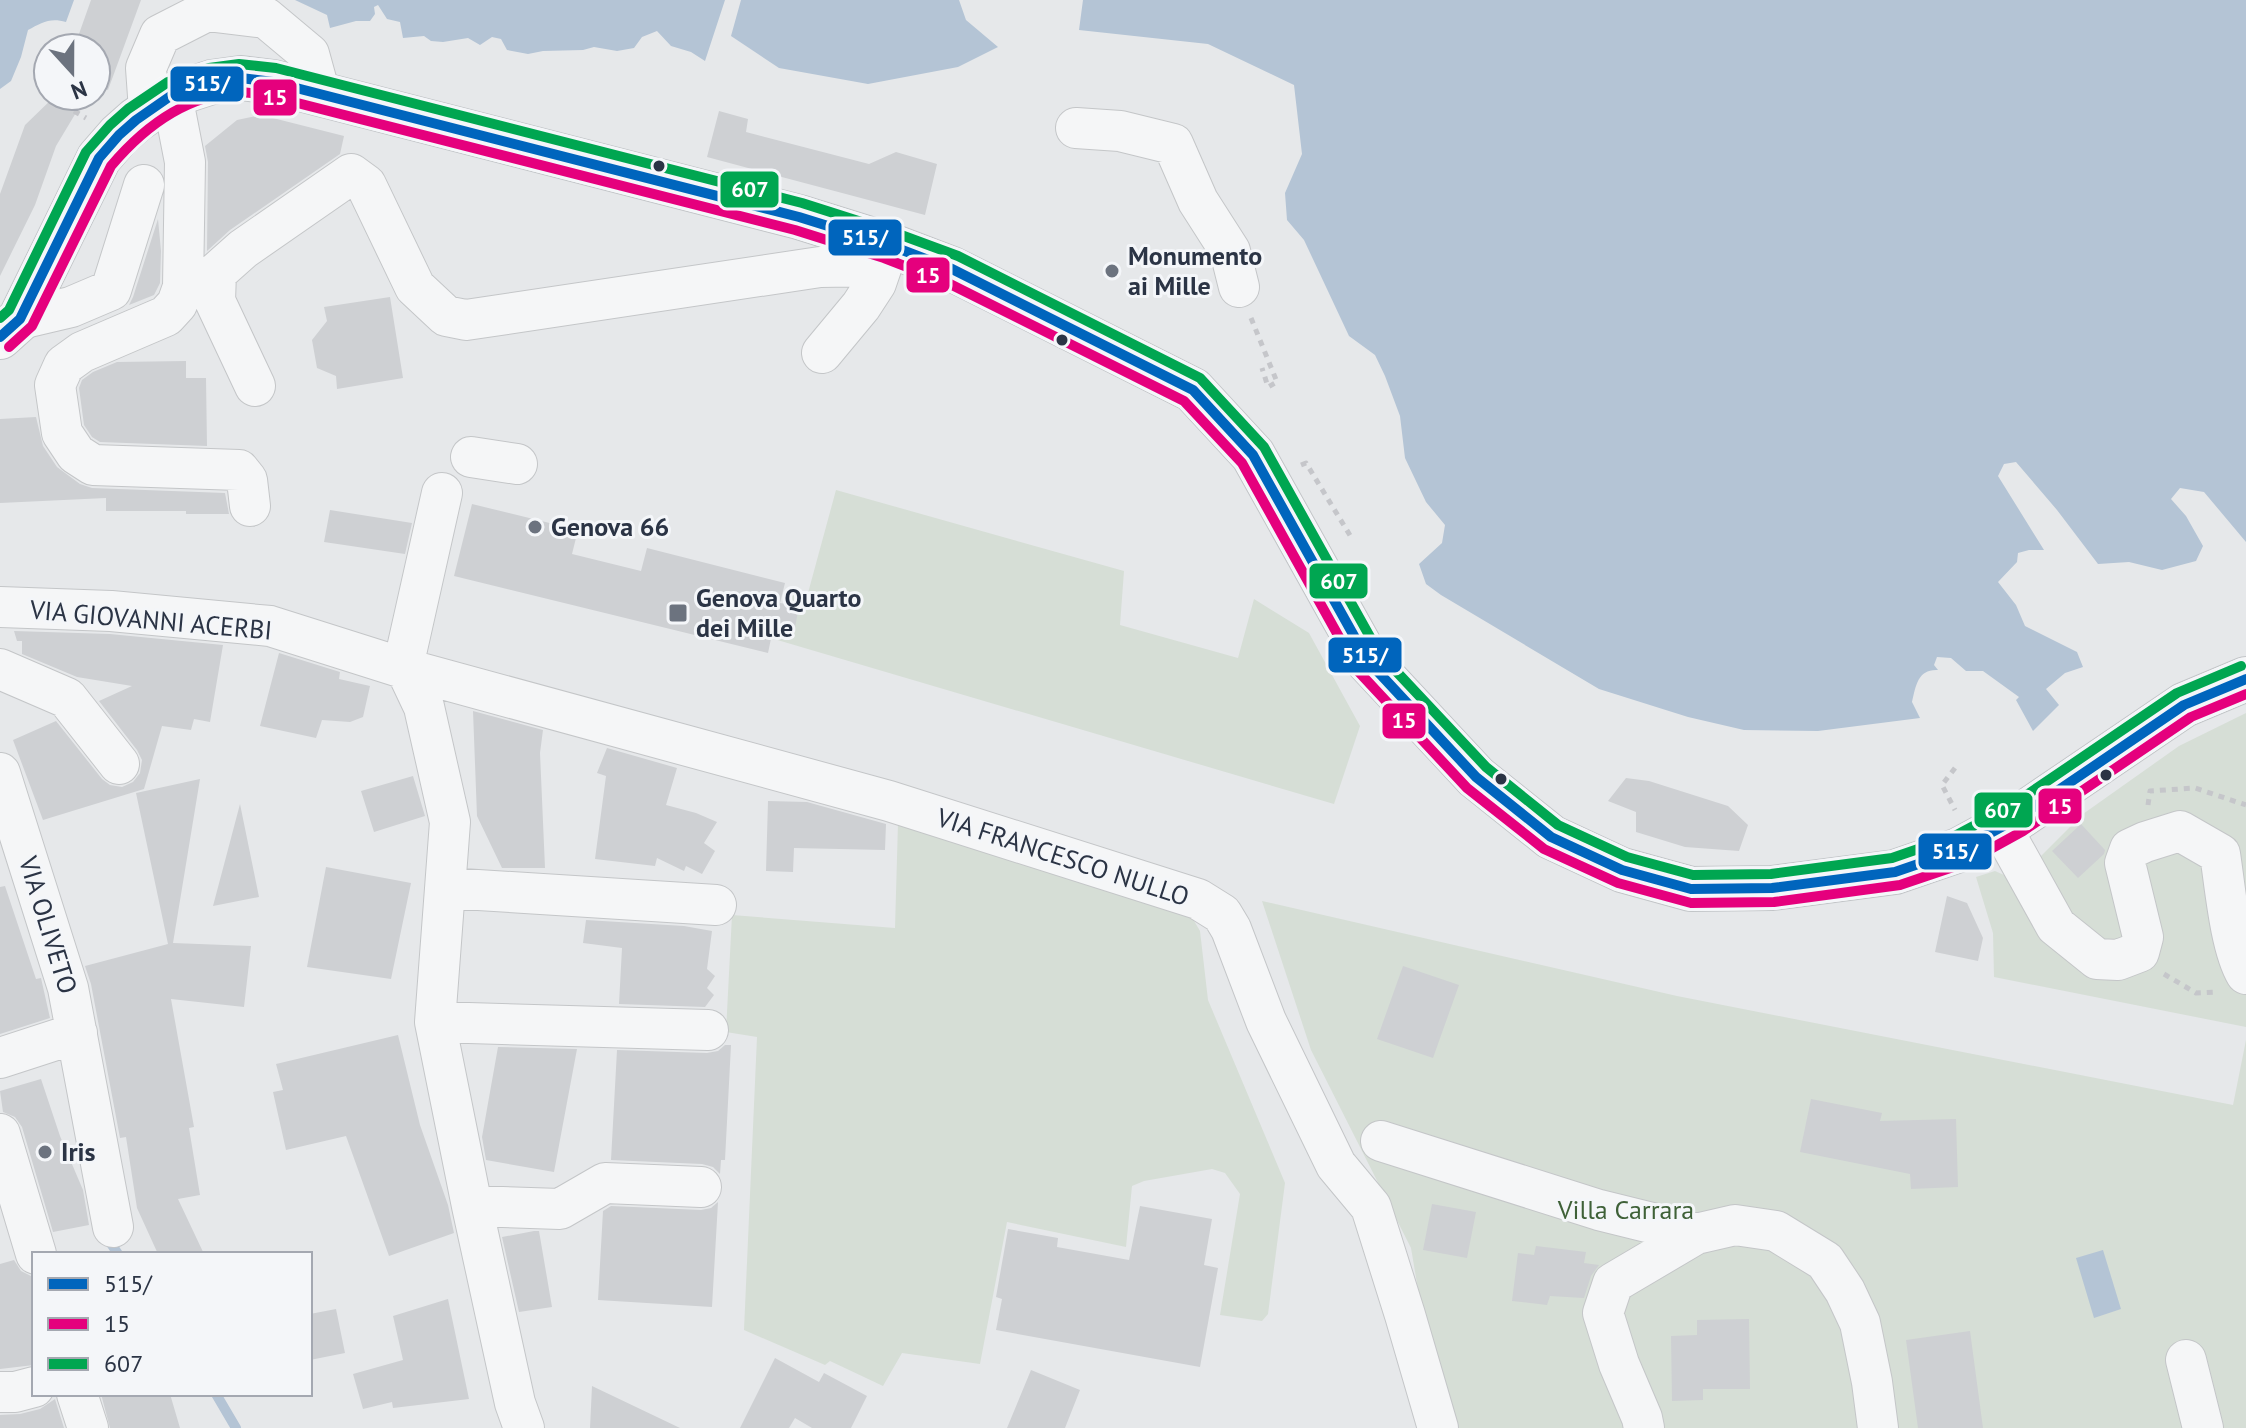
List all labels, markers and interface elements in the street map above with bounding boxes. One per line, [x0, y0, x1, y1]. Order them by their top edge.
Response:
north arrow [32, 32, 112, 112]
line badge: 515/ [169, 65, 245, 103]
text: 515/ [184, 69, 231, 97]
text: N [67, 75, 91, 106]
line badge: 15 [252, 78, 298, 117]
text: 15 [263, 83, 287, 111]
unlabelled marker [651, 158, 667, 174]
line badge: 607 [719, 170, 780, 209]
text: 607 [731, 175, 769, 203]
line badge: 515/ [827, 218, 903, 257]
text: 515/ [842, 223, 889, 251]
place label: Monumento ai Mille [1128, 239, 1262, 302]
line badge: 15 [905, 256, 951, 294]
text: 15 [916, 261, 940, 289]
marker: Monumento ai Mille [1103, 262, 1121, 280]
unlabelled marker [1054, 332, 1070, 348]
place label: Genova 66 [551, 510, 669, 543]
marker: Genova 66 [526, 518, 544, 536]
line badge: 607 [1308, 562, 1369, 600]
text: 607 [1320, 567, 1358, 595]
place label: Genova Quarto dei Mille [696, 581, 862, 644]
street label: VIA GIOVANNI ACERBI [28, 592, 274, 647]
marker: Genova Quarto dei Mille [667, 602, 689, 624]
line badge: 515/ [1327, 636, 1403, 674]
text: 515/ [1342, 641, 1389, 669]
line badge: 15 [1381, 702, 1427, 740]
text: 15 [1392, 706, 1416, 734]
unlabelled marker [2098, 767, 2114, 783]
unlabelled marker [1493, 771, 1509, 787]
line badge: 15 [2037, 787, 2083, 825]
line badge: 607 [1973, 791, 2034, 829]
text: 15 [2048, 792, 2072, 820]
text: 607 [1984, 796, 2022, 824]
street label: VIA FRANCESCO NULLO [932, 800, 1193, 913]
line badge: 515/ [1917, 832, 1993, 871]
text: 515/ [1932, 837, 1979, 865]
street label: VIA OLIVETO [12, 851, 85, 998]
place label: Iris [61, 1135, 96, 1168]
marker: Iris [36, 1143, 54, 1161]
park label: Villa Carrara [1557, 1193, 1694, 1226]
legend [32, 1252, 312, 1396]
text: 515/ [104, 1268, 153, 1299]
text: 15 [104, 1308, 130, 1339]
text: 607 [104, 1348, 143, 1379]

